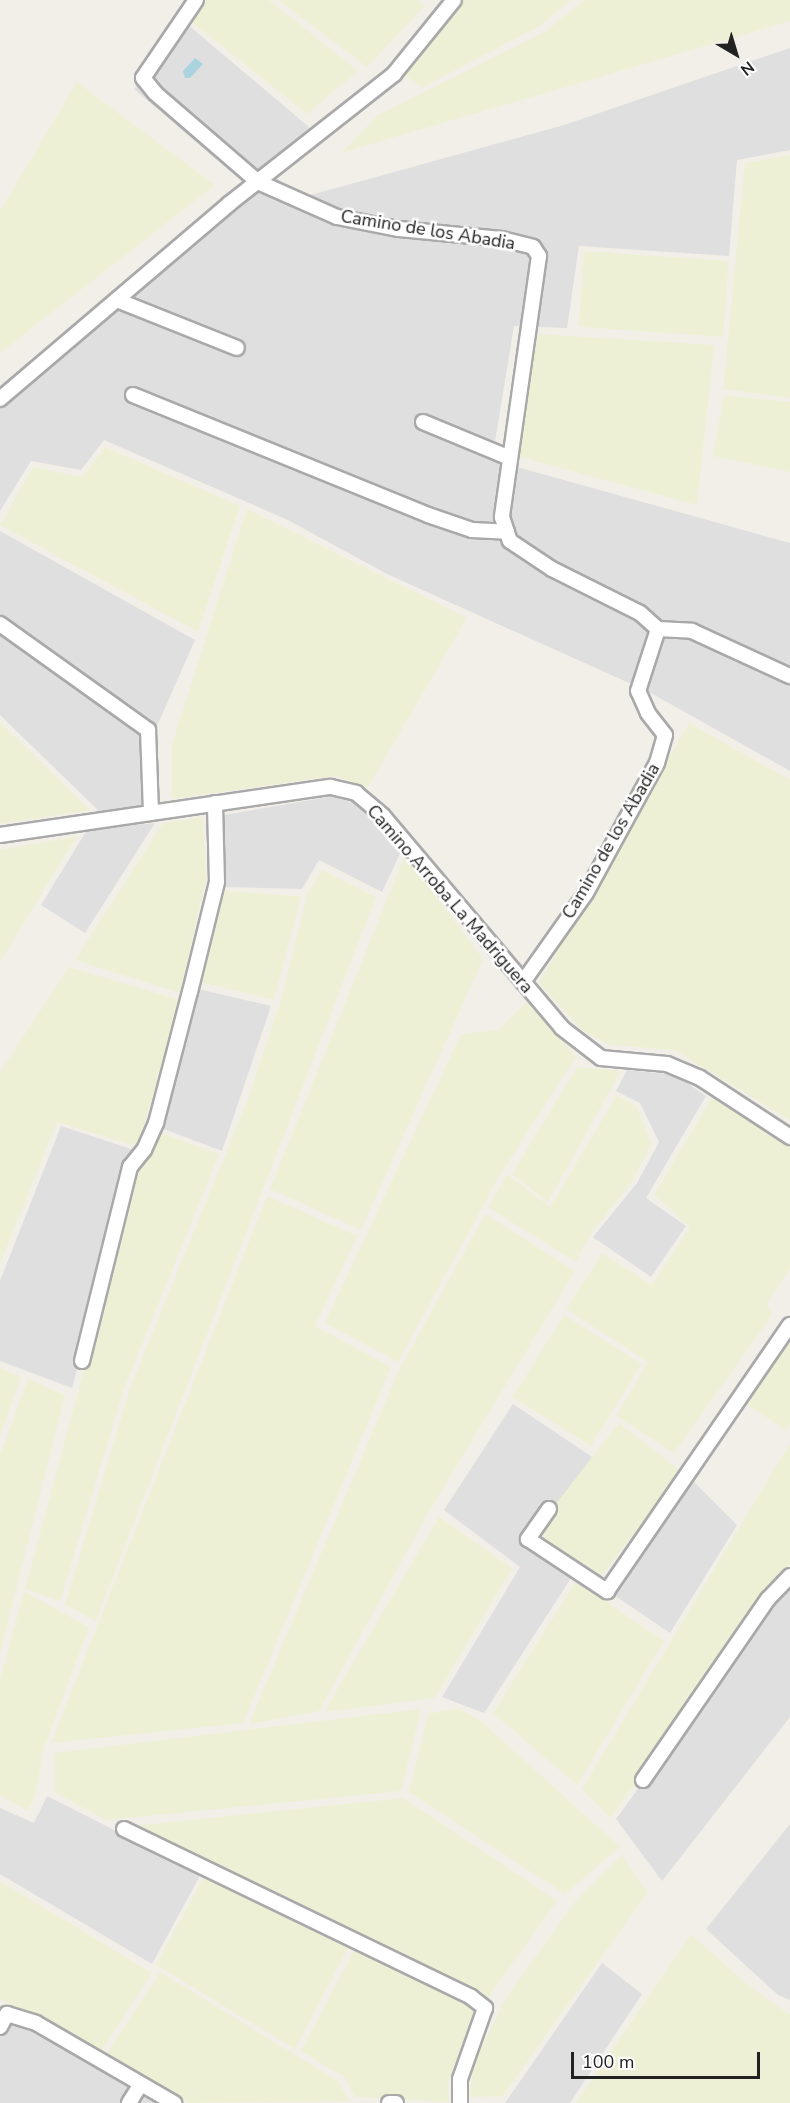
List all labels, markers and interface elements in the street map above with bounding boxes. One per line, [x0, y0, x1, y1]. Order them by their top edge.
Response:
north arrow [706, 24, 766, 84]
text: N [736, 56, 759, 81]
street label: Camino de los Abadia [339, 206, 517, 254]
street label: Camino de los Abadia [558, 759, 664, 923]
street label: Camino Arroba La Madriguera [362, 800, 538, 998]
scale bar [574, 2040, 763, 2078]
text: 100 m [582, 2050, 634, 2074]

